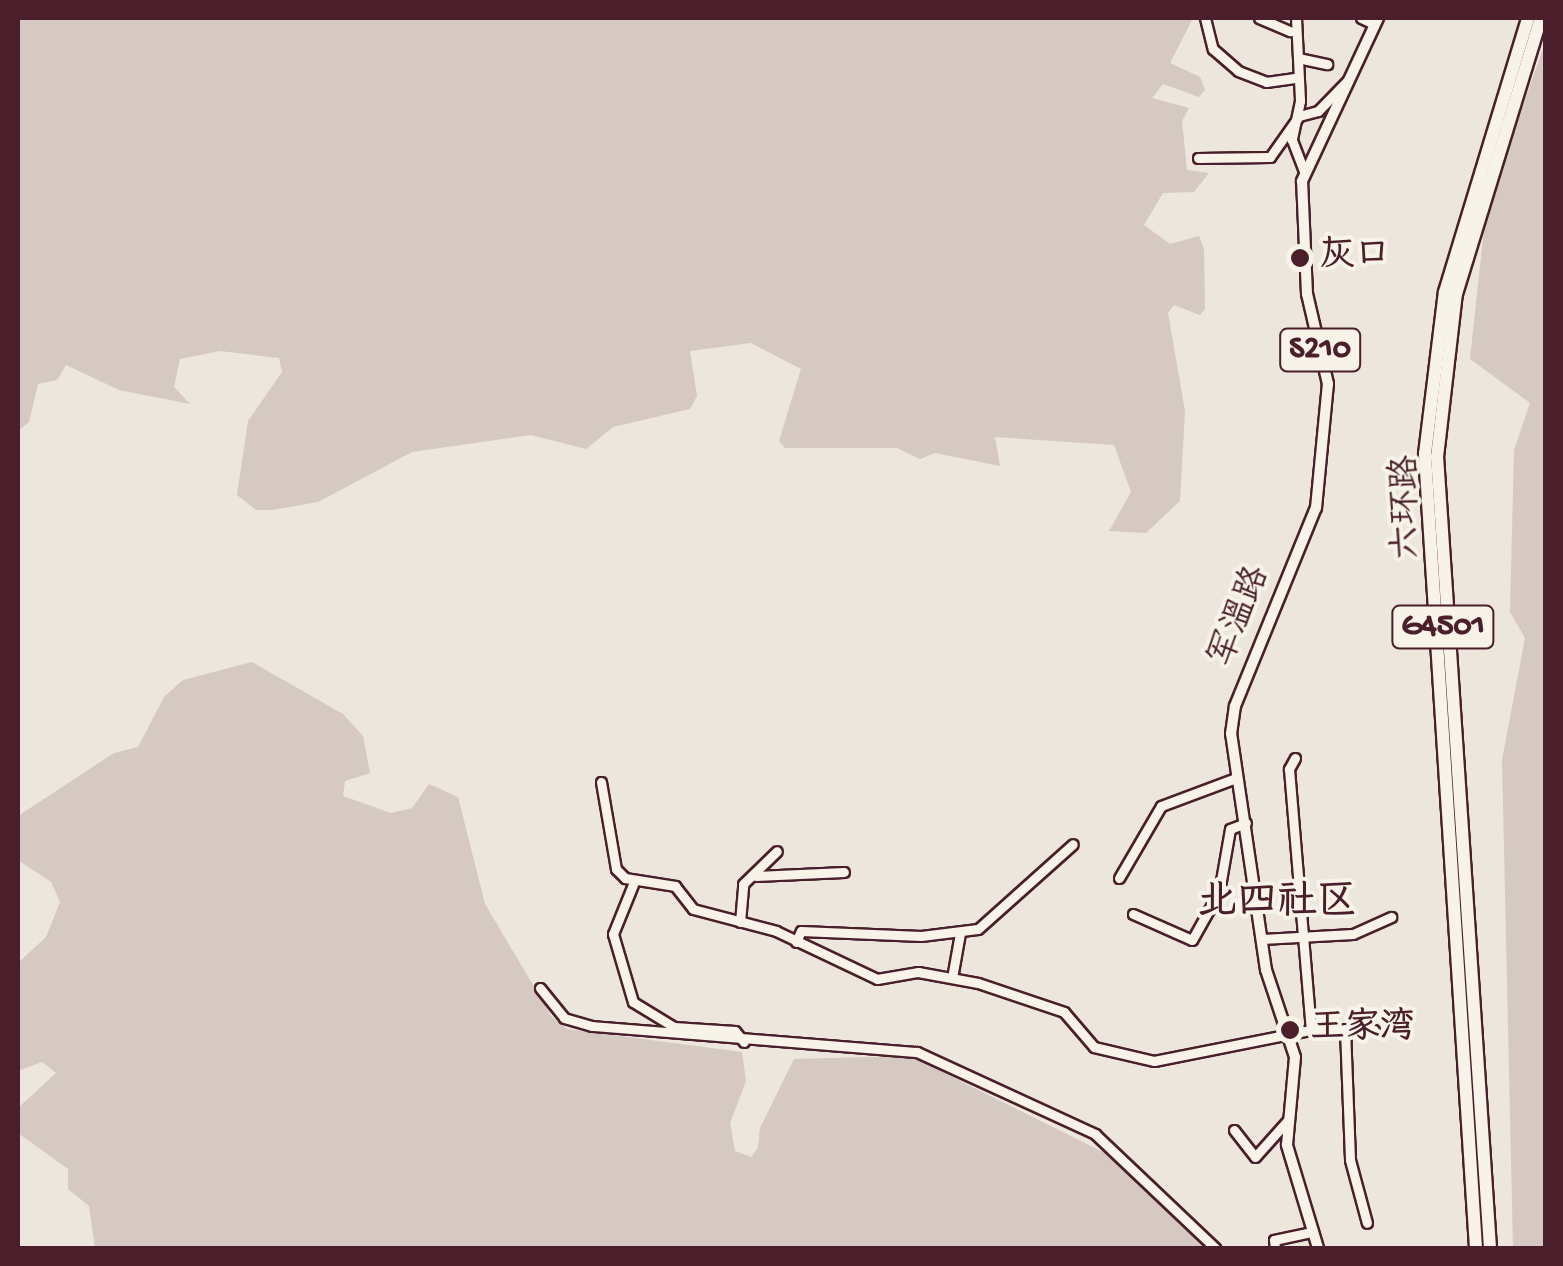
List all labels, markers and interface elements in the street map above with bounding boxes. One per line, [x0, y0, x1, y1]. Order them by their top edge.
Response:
place label: 灰口 [1320, 237, 1390, 279]
marker: 灰口 [1289, 247, 1311, 269]
road number: S210 [1278, 323, 1362, 377]
street label: 六环路 [1387, 454, 1431, 560]
street label: 军温路 [1203, 560, 1281, 674]
road number: G4501 [1390, 600, 1496, 654]
district label: 北四社区 [1197, 881, 1357, 929]
place label: 王家湾 [1310, 1009, 1415, 1051]
marker: 王家湾 [1279, 1019, 1301, 1041]

